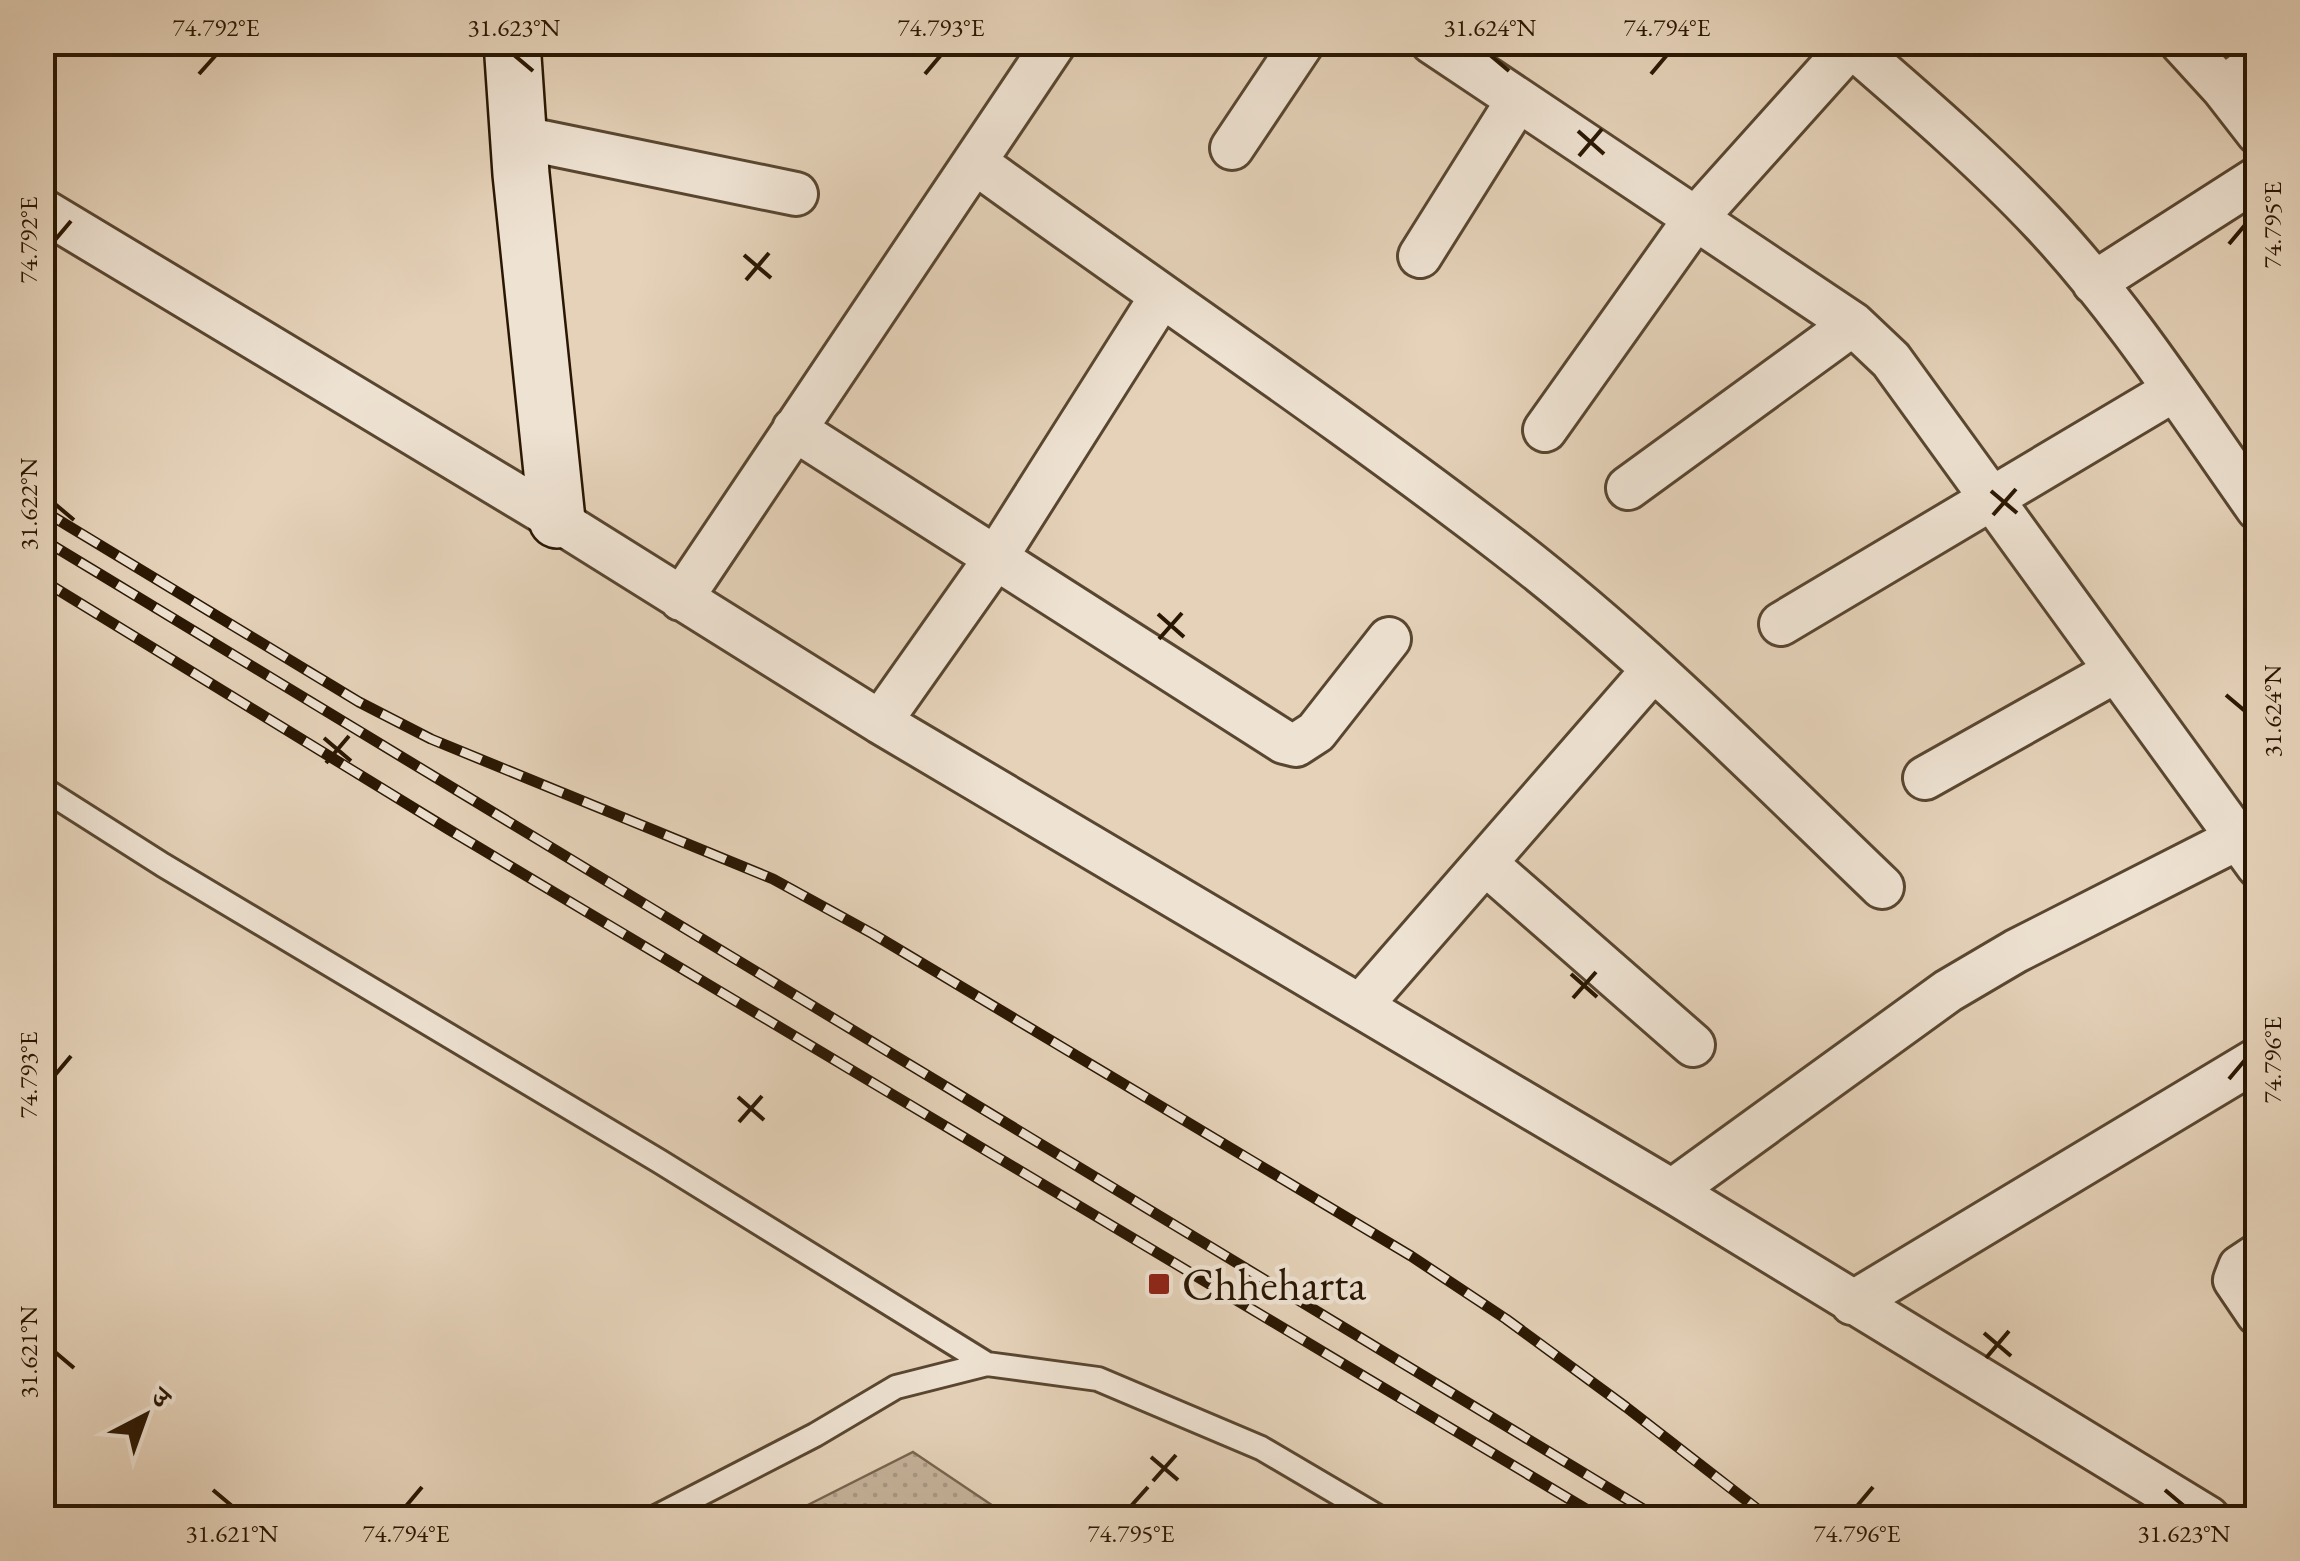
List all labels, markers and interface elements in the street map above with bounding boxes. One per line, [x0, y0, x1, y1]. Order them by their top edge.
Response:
text: 74.792°E [172, 11, 260, 43]
text: 31.623°N [468, 11, 561, 43]
text: 74.793°E [897, 11, 985, 43]
text: 31.624°N [1444, 11, 1537, 43]
text: 74.794°E [1623, 11, 1711, 43]
text: 74.795°E [2256, 181, 2288, 269]
text: 74.792°E [12, 196, 44, 284]
text: 31.622°N [12, 457, 44, 550]
text: 31.624°N [2256, 664, 2288, 757]
text: 74.796°E [2256, 1016, 2288, 1104]
text: 74.793°E [12, 1031, 44, 1119]
place label: Chheharta [1182, 1255, 1366, 1313]
marker: Chheharta [1146, 1271, 1172, 1297]
text: 31.621°N [12, 1305, 44, 1398]
north arrow [95, 1366, 195, 1466]
text: उ [143, 1378, 180, 1417]
text: 31.621°N [186, 1517, 279, 1549]
text: 74.794°E [362, 1517, 450, 1549]
text: 74.795°E [1087, 1517, 1175, 1549]
text: 74.796°E [1813, 1517, 1901, 1549]
text: 31.623°N [2138, 1517, 2231, 1549]

